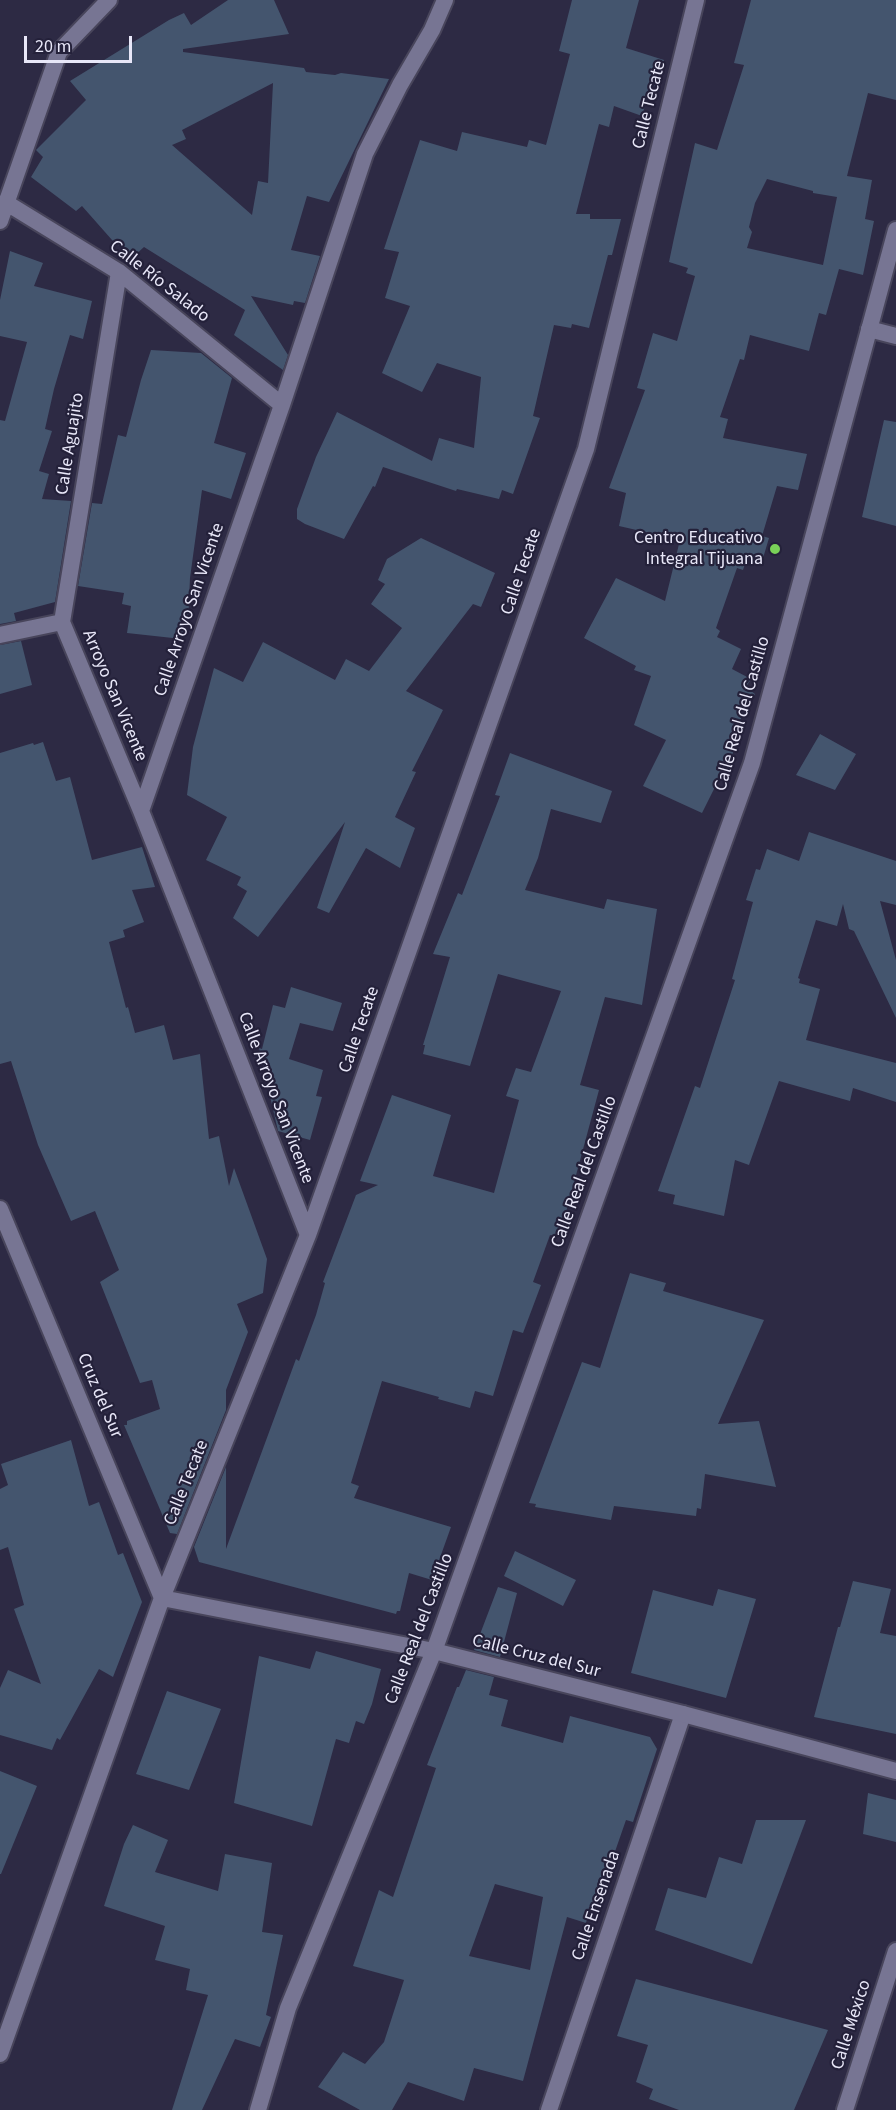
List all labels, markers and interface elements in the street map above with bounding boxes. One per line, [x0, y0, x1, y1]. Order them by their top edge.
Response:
scale bar [27, 24, 135, 62]
text: 20 m [35, 34, 71, 59]
street label: Calle Tecate [629, 59, 671, 151]
street label: Calle Río Salado [105, 236, 213, 328]
street label: Calle Aguajito [52, 391, 90, 497]
street label: Calle Arroyo San Vicente [150, 521, 230, 699]
street label: Calle Tecate [497, 526, 547, 618]
place label: Centro Educativo Integral Tijuana [634, 528, 763, 570]
marker: Centro Educativo Integral Tijuana [768, 542, 782, 556]
street label: Arroyo San Vicente [77, 627, 151, 765]
street label: Calle Real del Castillo [711, 634, 775, 794]
street label: Calle Tecate [335, 984, 385, 1076]
street label: Calle Arroyo San Vicente [232, 1009, 318, 1187]
street label: Calle Real del Castillo [547, 1093, 623, 1251]
street label: Cruz del Sur [71, 1350, 127, 1442]
street label: Calle Tecate [160, 1437, 214, 1529]
street label: Calle Real del Castillo [381, 1550, 459, 1708]
street label: Calle Cruz del Sur [470, 1631, 602, 1683]
street label: Calle Ensenada [568, 1848, 626, 1964]
street label: Calle México [827, 1977, 877, 2073]

